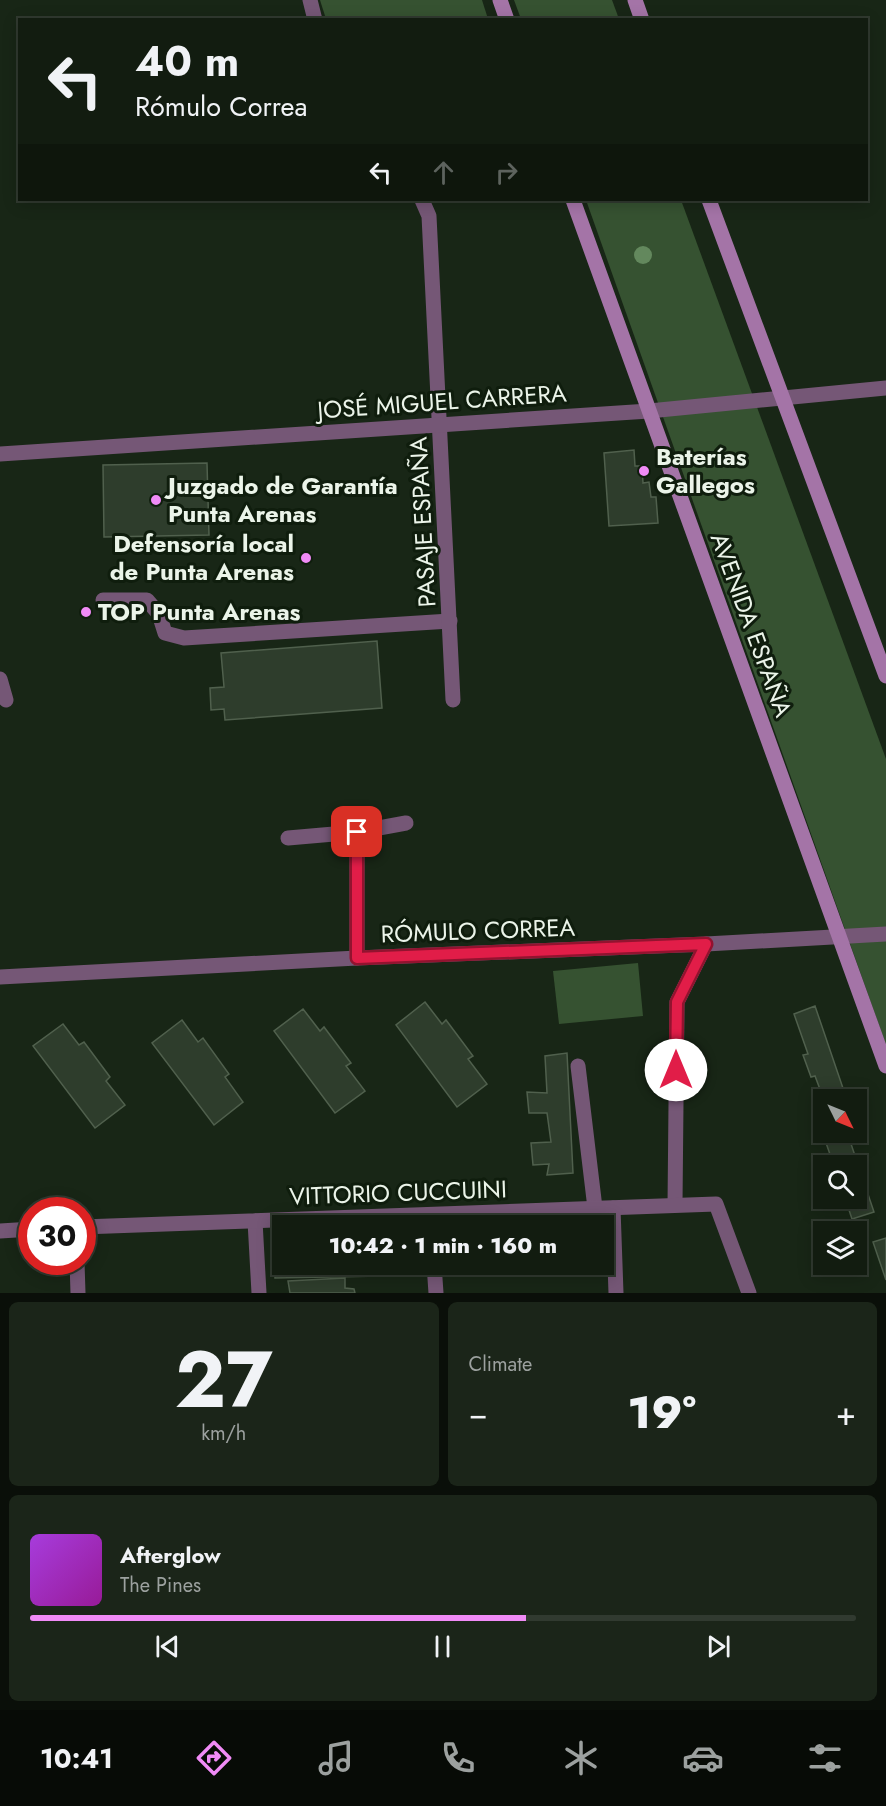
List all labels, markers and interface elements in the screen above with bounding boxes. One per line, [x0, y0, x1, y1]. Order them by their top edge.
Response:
text: 40 m [135, 31, 239, 92]
icon: left [36, 42, 114, 120]
text: Rómulo Correa [135, 87, 307, 126]
icon: left [364, 156, 397, 189]
icon: ahead [427, 156, 460, 189]
icon: right [490, 156, 523, 189]
street label: JOSÉ MIGUEL CARRERA [313, 375, 568, 428]
street label: PASAJE ESPAÑA [401, 436, 444, 608]
place label: Baterías Gallegos [656, 439, 755, 502]
marker: Baterías Gallegos [637, 464, 651, 478]
place label: Juzgado de Garantía Punta Arenas [164, 468, 398, 531]
marker: Juzgado de Garantía Punta Arenas [149, 493, 163, 507]
place label: Defensoría local de Punta Arenas [110, 526, 294, 589]
street label: AVENIDA ESPAÑA [702, 528, 801, 722]
marker: Defensoría local de Punta Arenas [299, 551, 313, 565]
place label: TOP Punta Arenas [98, 594, 301, 629]
marker: TOP Punta Arenas [79, 605, 93, 619]
pin [331, 806, 382, 857]
icon: arrive [340, 815, 373, 848]
street label: RÓMULO CORREA [380, 910, 576, 951]
position arrow [644, 1038, 708, 1102]
north arrow [813, 1089, 867, 1143]
map controls [813, 1089, 867, 1275]
button: search [813, 1155, 867, 1209]
street label: VITTORIO CUCCUINI [289, 1171, 507, 1214]
speed limit sign: 30 [18, 1197, 96, 1275]
button: layers [813, 1221, 867, 1275]
text: 10:42 · 1 min · 160 m [329, 1229, 557, 1261]
text: 27 [175, 1324, 273, 1436]
text: Climate [469, 1350, 532, 1379]
text: 19° [628, 1380, 696, 1445]
text: − [469, 1390, 488, 1437]
text: + [836, 1390, 856, 1437]
text: km/h [201, 1419, 246, 1448]
text: Afterglow [120, 1539, 221, 1571]
text: The Pines [120, 1571, 201, 1600]
icon: previous [151, 1630, 184, 1663]
icon: pause [426, 1630, 459, 1663]
icon: next [702, 1630, 735, 1663]
icon: directions [193, 1737, 235, 1779]
icon: music [315, 1737, 357, 1779]
icon: phone [437, 1737, 479, 1779]
icon: climate [560, 1737, 602, 1779]
icon: car [682, 1737, 724, 1779]
icon: filters [804, 1737, 846, 1779]
text: 10:41 [40, 1739, 113, 1778]

